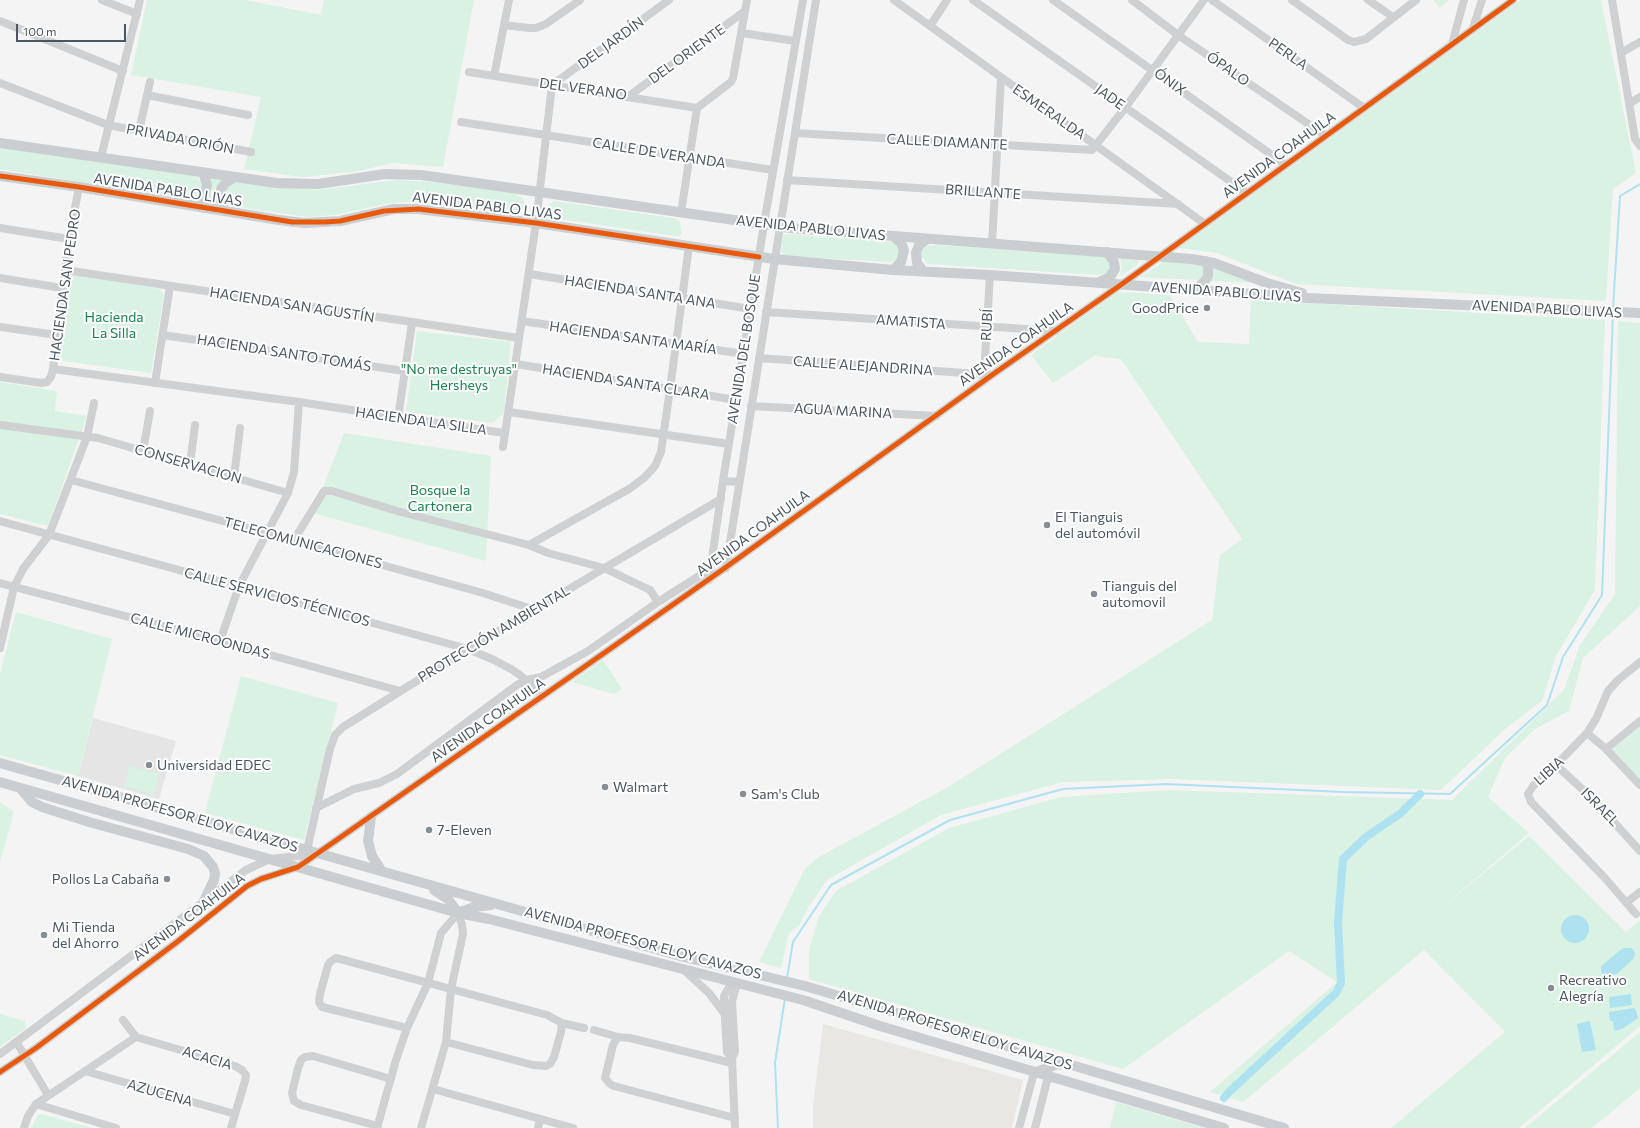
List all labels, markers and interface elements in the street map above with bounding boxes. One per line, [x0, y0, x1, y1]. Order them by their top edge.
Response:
street label: DEL JARDÍN [575, 14, 647, 72]
scale bar [18, 16, 128, 42]
street label: DEL ORIENTE [646, 21, 728, 87]
text: 100 m [23, 24, 57, 38]
street label: PERLA [1265, 34, 1311, 74]
street label: ÓPALO [1203, 48, 1253, 90]
street label: ÓNIX [1151, 65, 1189, 99]
street label: DEL VERANO [538, 75, 628, 103]
street label: ESMERALDA [1009, 81, 1089, 143]
street label: JADE [1092, 81, 1128, 113]
street label: AVENIDA COAHUILA [1219, 108, 1339, 202]
street label: PRIVADA ORIÓN [125, 120, 235, 158]
street label: CALLE DIAMANTE [886, 130, 1008, 154]
street label: CALLE DE VERANDA [591, 134, 727, 172]
street label: AVENIDA PABLO LIVAS [92, 170, 244, 210]
street label: BRILLANTE [945, 181, 1021, 203]
street label: AVENIDA PABLO LIVAS [411, 189, 563, 223]
street label: HACIENDA SAN PEDRO [46, 208, 84, 362]
street label: AVENIDA PABLO LIVAS [735, 212, 887, 244]
street label: HACIENDA SANTA ANA [563, 272, 717, 312]
street label: AVENIDA DEL BOSQUE [724, 273, 764, 425]
street label: AVENIDA PABLO LIVAS [1150, 278, 1302, 306]
street label: HACIENDA SAN AGUSTÍN [208, 284, 376, 326]
street label: AVENIDA PABLO LIVAS [1472, 297, 1622, 321]
street label: AVENIDA COAHUILA [956, 298, 1076, 390]
place label: GoodPrice [1132, 300, 1199, 316]
marker: GoodPrice [1202, 303, 1212, 313]
street label: RUBÍ [978, 308, 996, 342]
park label: Hacienda La Silla [84, 309, 144, 342]
street label: AMATISTA [876, 311, 946, 333]
street label: HACIENDA SANTA MARÍA [548, 318, 718, 358]
street label: HACIENDA SANTO TOMÁS [196, 331, 372, 375]
street label: CALLE ALEJANDRINA [792, 353, 934, 379]
street label: HACIENDA SANTA CLARA [541, 360, 711, 404]
park label: "No me destruyas" Hersheys [401, 361, 517, 394]
street label: AGUA MARINA [794, 400, 892, 422]
street label: HACIENDA LA SILLA [354, 403, 488, 439]
street label: CONSERVACION [133, 441, 243, 487]
park label: Bosque la Cartonera [408, 482, 472, 514]
street label: AVENIDA COAHUILA [693, 486, 813, 580]
place label: El Tianguis del automóvil [1055, 509, 1141, 542]
street label: TELECOMUNICACIONES [222, 514, 384, 572]
marker: El Tianguis del automóvil [1042, 520, 1052, 530]
street label: CALLE SERVICIOS TÉCNICOS [182, 564, 372, 630]
place label: Tianguis del automovil [1102, 578, 1177, 610]
street label: PROTECCIÓN AMBIENTAL [415, 582, 573, 686]
marker: Tianguis del automovil [1089, 589, 1099, 599]
street label: CALLE MICROONDAS [129, 609, 271, 663]
street label: AVENIDA COAHUILA [428, 674, 548, 766]
street label: LIBIA [1531, 753, 1567, 789]
place label: Universidad EDEC [157, 757, 271, 773]
marker: Universidad EDEC [144, 760, 154, 770]
street label: AVENIDA PROFESOR ELOY CAVAZOS [60, 772, 300, 856]
place label: Walmart [613, 779, 668, 795]
marker: Walmart [600, 782, 610, 792]
street label: ISRAEL [1577, 784, 1623, 830]
place label: Sam's Club [751, 786, 820, 802]
marker: Sam's Club [738, 789, 748, 799]
place label: 7-Eleven [437, 822, 492, 838]
marker: 7-Eleven [424, 825, 434, 835]
street label: AVENIDA COAHUILA [130, 869, 248, 965]
place label: Pollos La Cabaña [52, 871, 159, 887]
marker: Pollos La Cabaña [162, 874, 172, 884]
street label: AVENIDA PROFESOR ELOY CAVAZOS [523, 903, 763, 983]
place label: Mi Tienda del Ahorro [52, 919, 119, 952]
marker: Mi Tienda del Ahorro [39, 930, 49, 940]
place label: Recreativo Alegría [1559, 972, 1627, 1004]
marker: Recreativo Alegría [1546, 983, 1556, 993]
street label: AVENIDA PROFESOR ELOY CAVAZOS [835, 986, 1075, 1074]
street label: ACACIA [180, 1042, 234, 1074]
street label: AZUCENA [125, 1076, 195, 1110]

